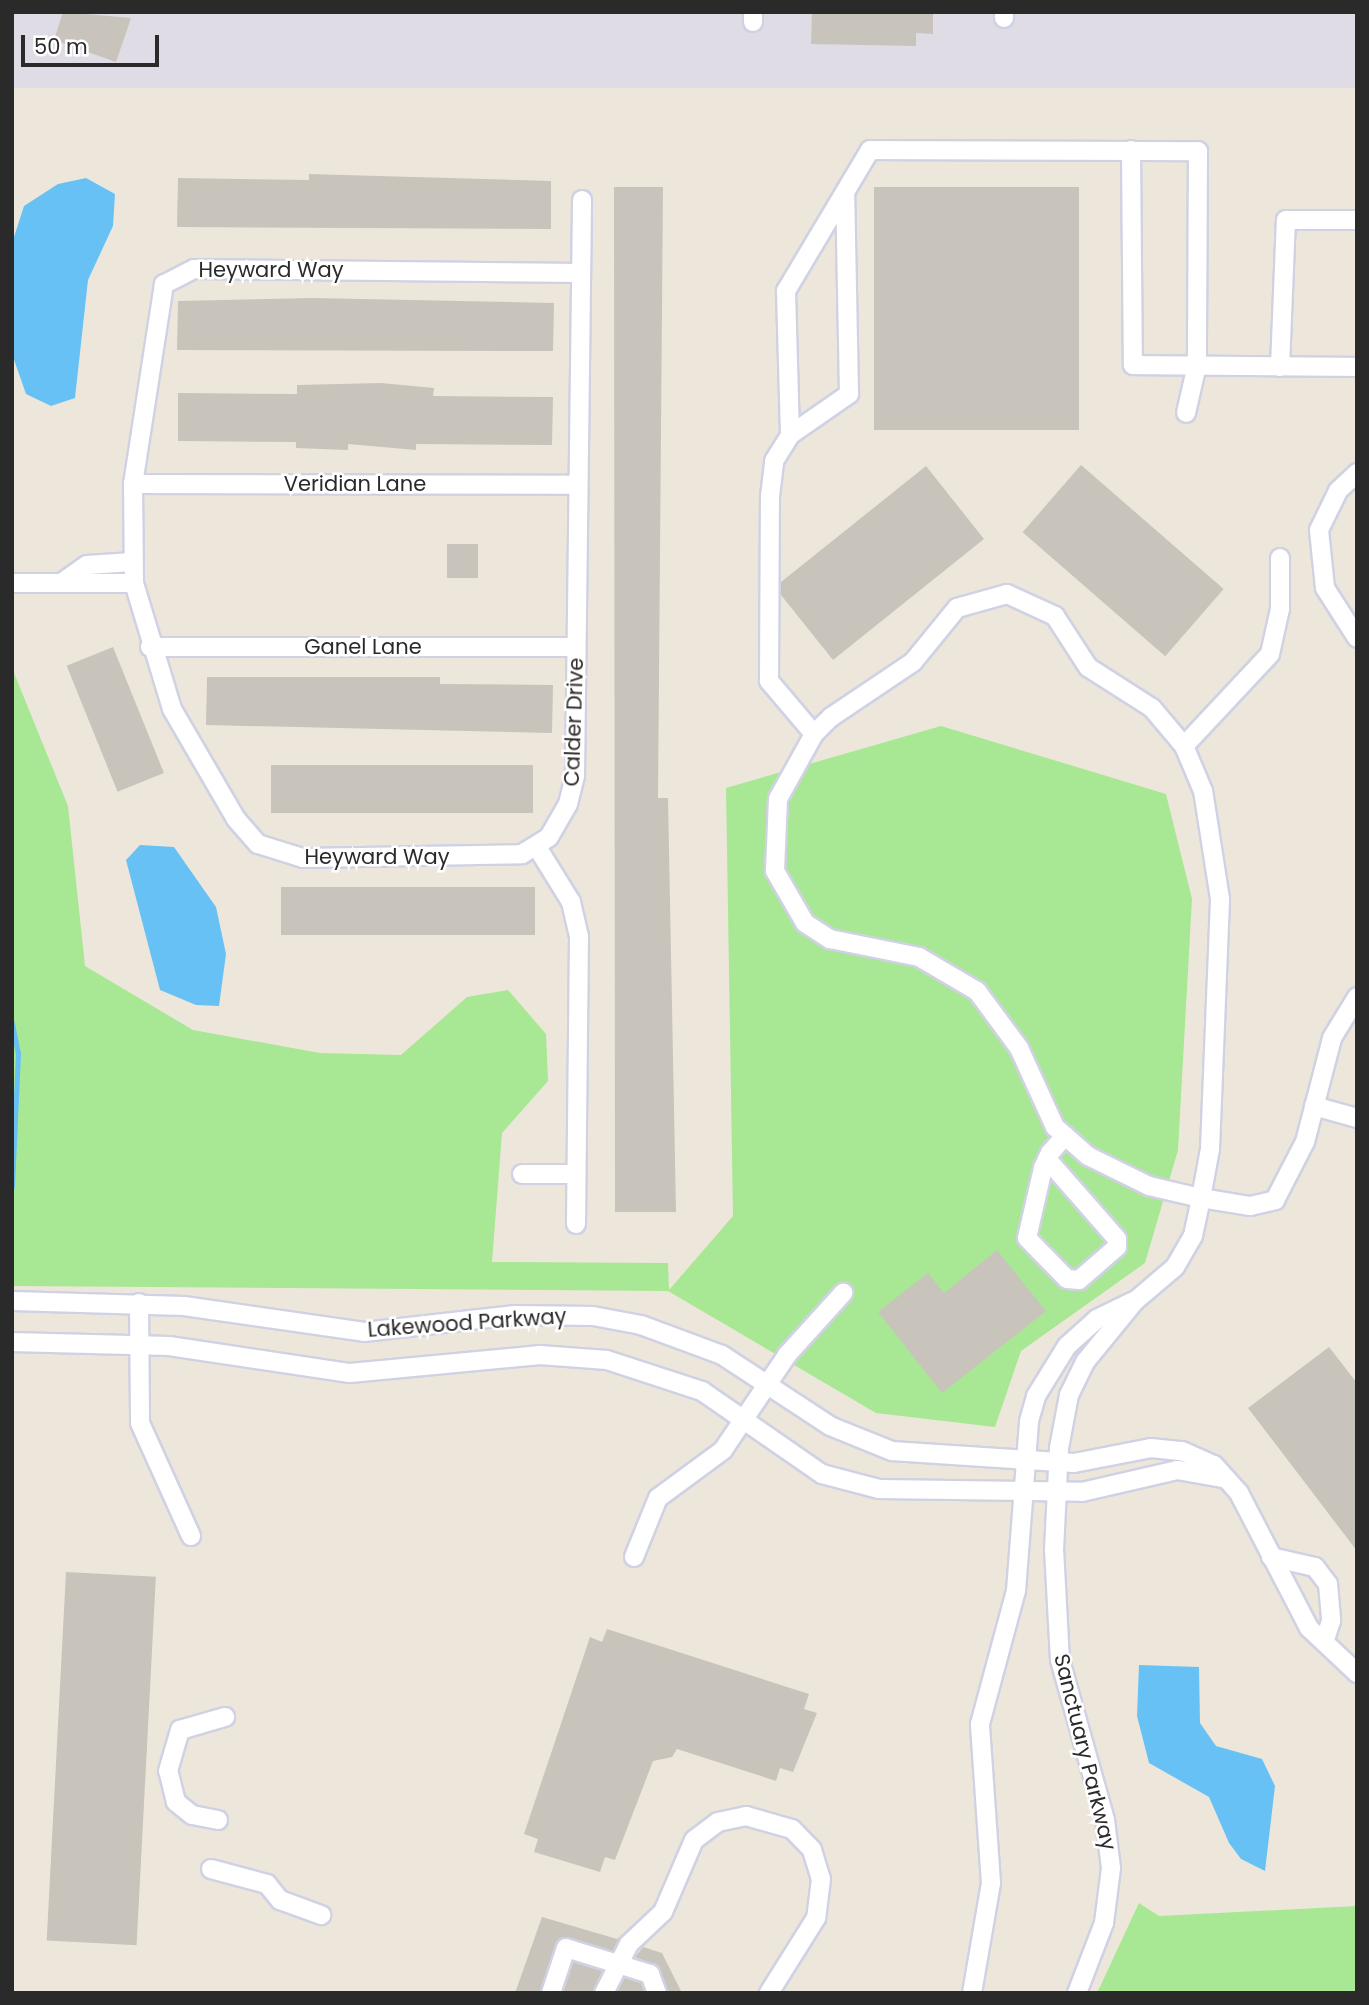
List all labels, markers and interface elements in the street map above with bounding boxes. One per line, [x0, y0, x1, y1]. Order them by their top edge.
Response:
scale bar [24, 21, 163, 65]
text: 50 m [34, 32, 88, 61]
street label: Heyward Way [199, 257, 343, 283]
street label: Veridian Lane [284, 471, 426, 497]
street label: Ganel Lane [304, 634, 422, 660]
street label: Calder Drive [559, 657, 589, 787]
street label: Heyward Way [305, 844, 449, 870]
street label: Lakewood Parkway [367, 1303, 567, 1343]
street label: Sanctuary Parkway [1048, 1651, 1122, 1853]

